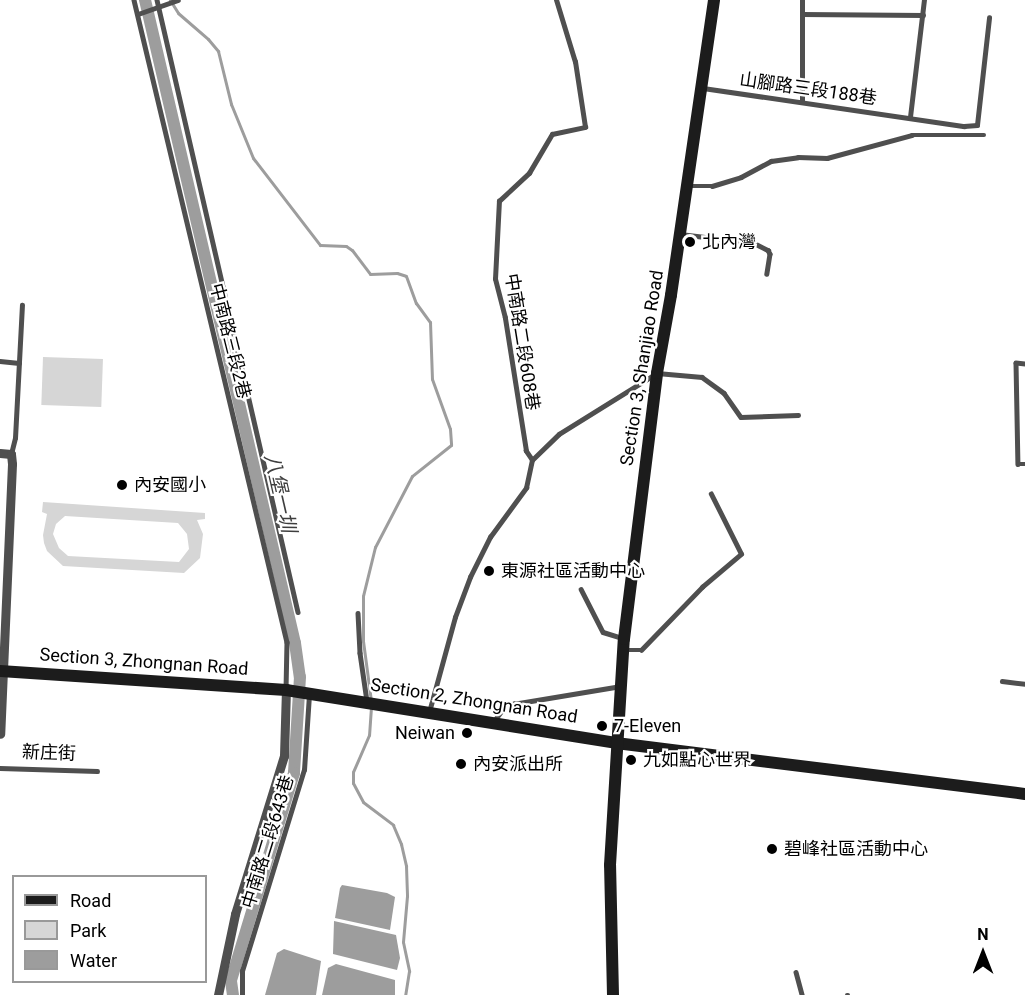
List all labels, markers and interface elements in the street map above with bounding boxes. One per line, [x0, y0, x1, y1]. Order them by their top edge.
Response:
street label: 山腳路三段188巷 [738, 69, 878, 109]
place label: 北內灣 [702, 231, 756, 253]
marker: 北內灣 [683, 235, 697, 249]
street label: Section 3, Shanjiao Road [616, 269, 668, 467]
street label: 中南路二段608巷 [501, 272, 543, 412]
street label: 中南路三段2巷 [205, 281, 255, 401]
water label: 八堡一圳 [259, 451, 301, 535]
place label: 內安國小 [134, 474, 206, 496]
marker: 內安國小 [115, 478, 129, 492]
place label: 東源社區活動中心 [501, 560, 645, 582]
marker: 東源社區活動中心 [482, 564, 496, 578]
street label: Section 3, Zhongnan Road [39, 644, 249, 680]
street label: Section 2, Zhongnan Road [369, 674, 579, 728]
place label: 7-Eleven [614, 715, 681, 737]
marker: 7-Eleven [595, 719, 609, 733]
place label: Neiwan [395, 722, 455, 744]
marker: Neiwan [460, 726, 474, 740]
street label: 新庄街 [22, 741, 76, 765]
place label: 九如點心世界 [643, 749, 751, 771]
place label: 內安派出所 [473, 753, 563, 775]
marker: 九如點心世界 [624, 753, 638, 767]
marker: 內安派出所 [454, 757, 468, 771]
street label: 中南路二段643巷 [237, 773, 299, 911]
place label: 碧峰社區活動中心 [784, 838, 928, 860]
marker: 碧峰社區活動中心 [765, 842, 779, 856]
legend [12, 875, 207, 983]
text: Road [70, 890, 111, 911]
text: Park [70, 920, 106, 941]
north arrow [953, 923, 1013, 983]
text: N [977, 925, 989, 944]
text: Water [70, 950, 117, 971]

